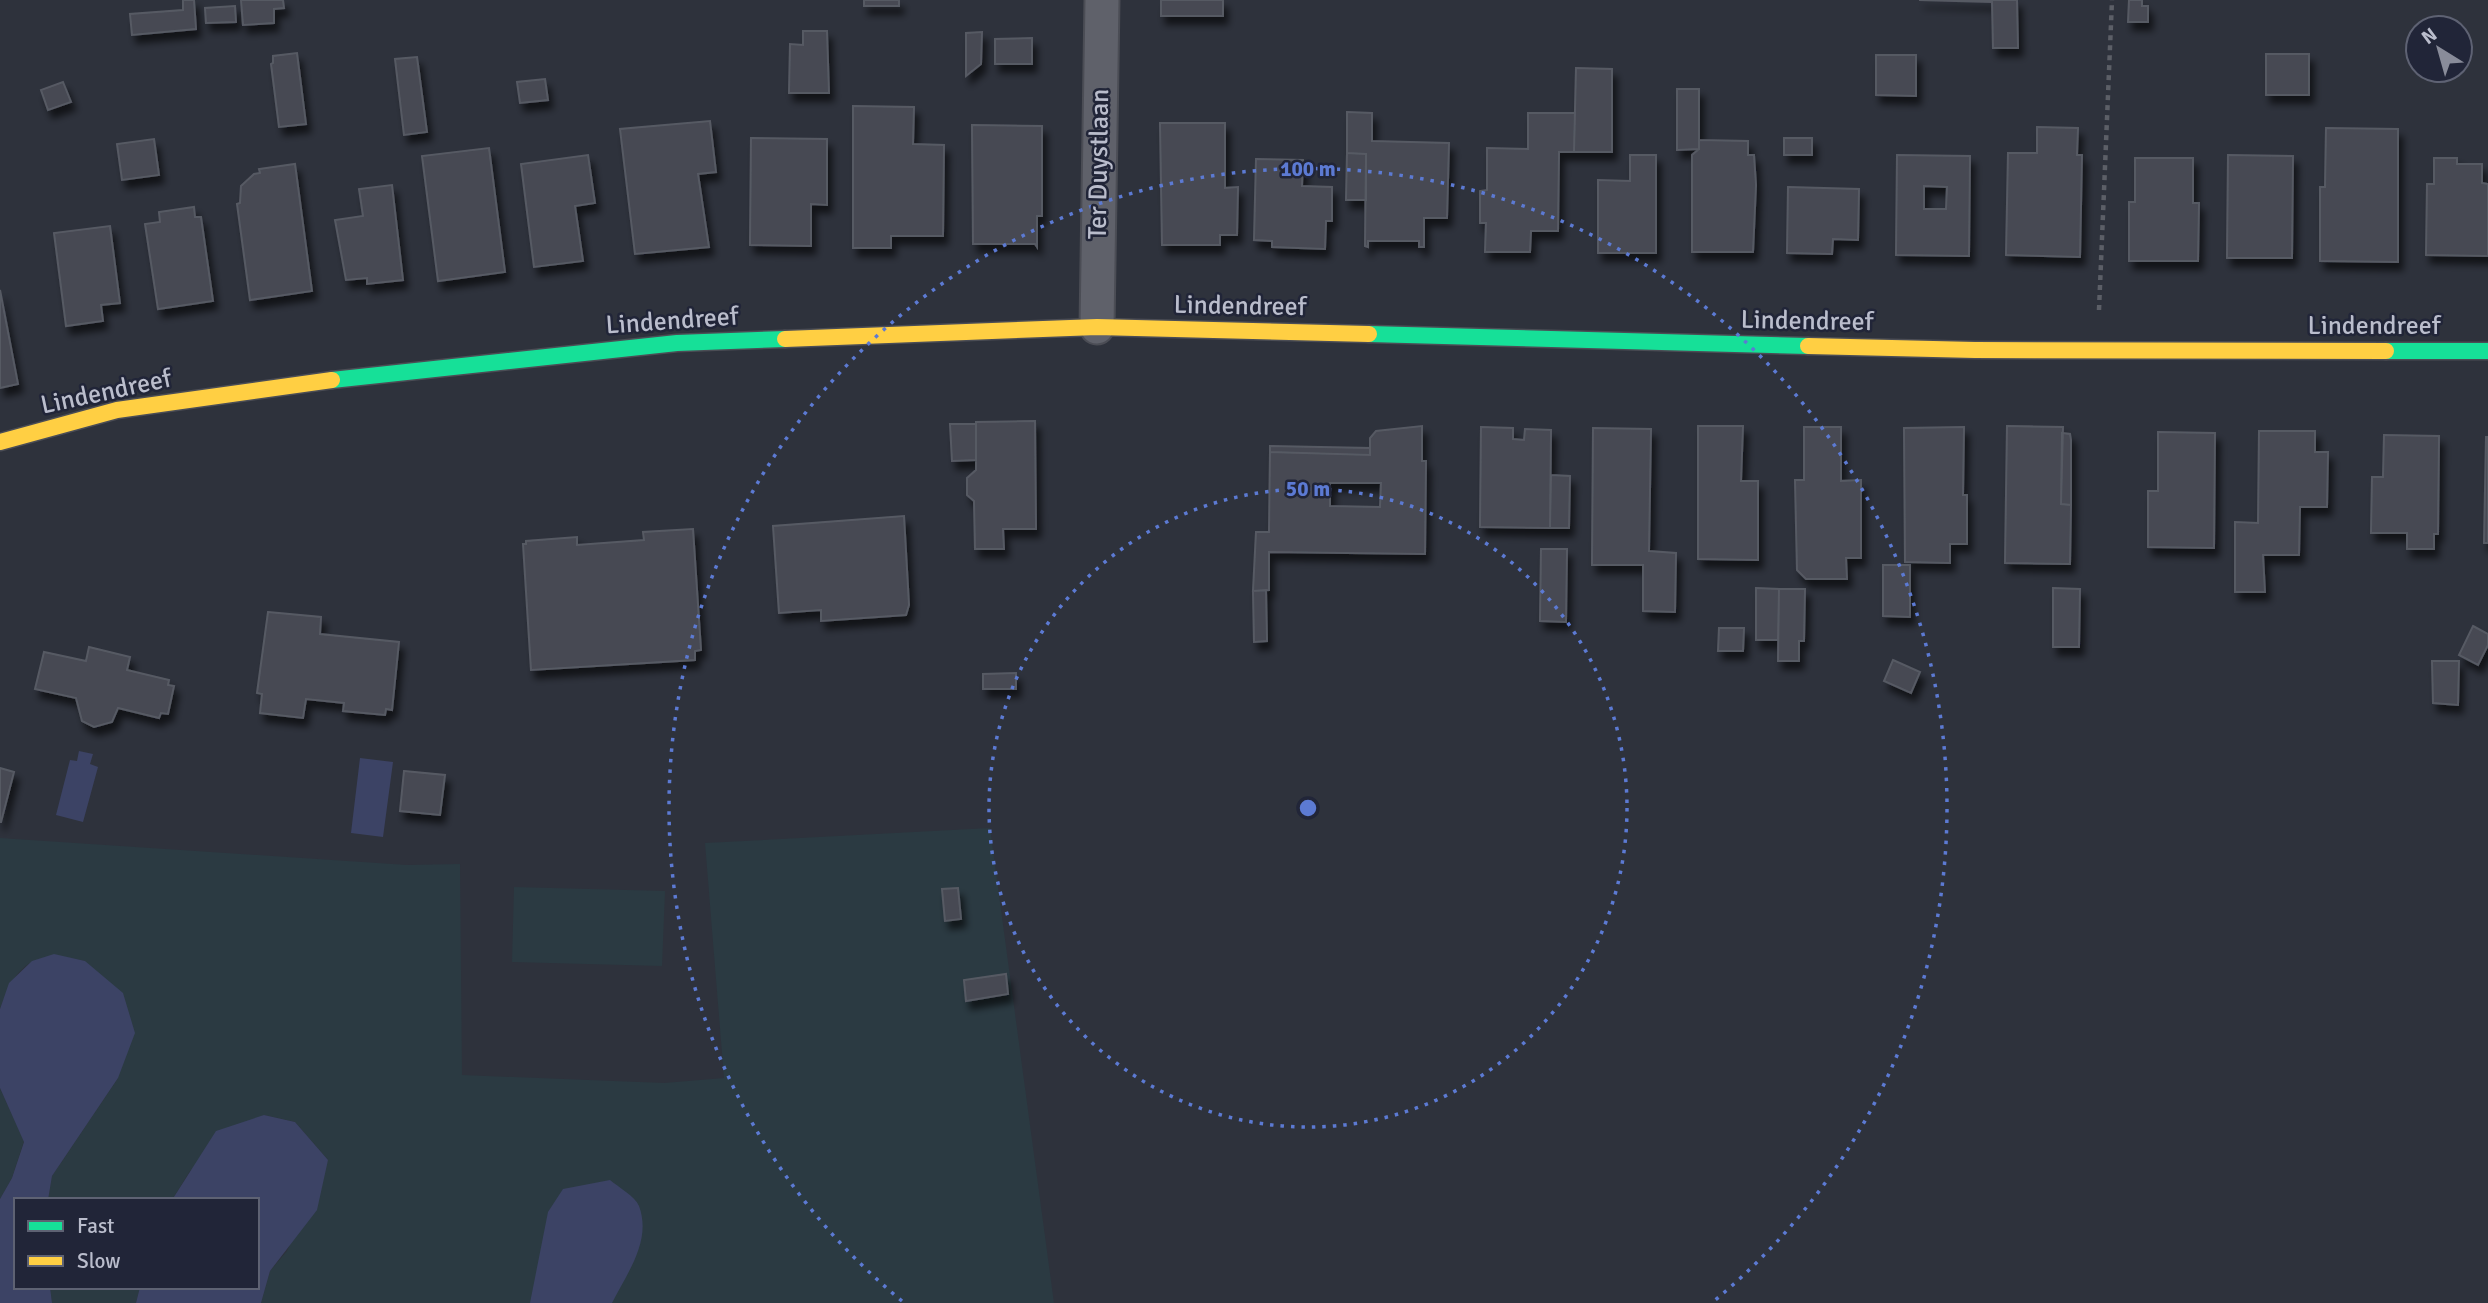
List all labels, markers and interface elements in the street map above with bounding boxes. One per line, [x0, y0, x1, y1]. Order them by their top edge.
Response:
north arrow [2404, 14, 2474, 84]
text: N [2417, 23, 2442, 50]
street label: Ter Duystlaan [1082, 88, 1116, 240]
text: 100 m [1280, 156, 1336, 182]
street label: Lindendreef [1173, 289, 1308, 323]
street label: Lindendreef [605, 300, 741, 342]
street label: Lindendreef [1740, 304, 1875, 338]
street label: Lindendreef [2308, 310, 2442, 342]
street label: Lindendreef [38, 362, 176, 421]
text: 50 m [1286, 476, 1330, 502]
centre of rings [1296, 796, 1320, 820]
legend [14, 1198, 259, 1289]
text: Fast [77, 1213, 114, 1239]
text: Slow [77, 1248, 121, 1274]

